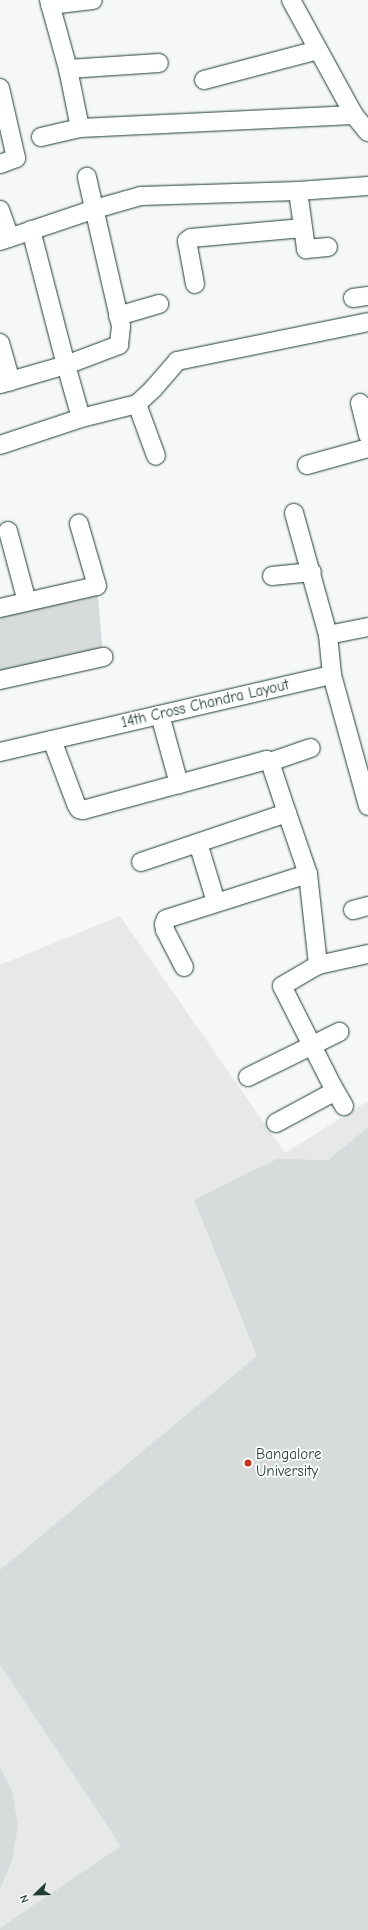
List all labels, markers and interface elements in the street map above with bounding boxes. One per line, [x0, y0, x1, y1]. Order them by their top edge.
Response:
street label: 14th Cross Chandra Layout [119, 676, 291, 732]
place label: Bangalore University [256, 1445, 321, 1480]
marker: Bangalore University [243, 1458, 253, 1468]
north arrow [16, 1874, 56, 1914]
text: N [17, 1893, 32, 1905]

